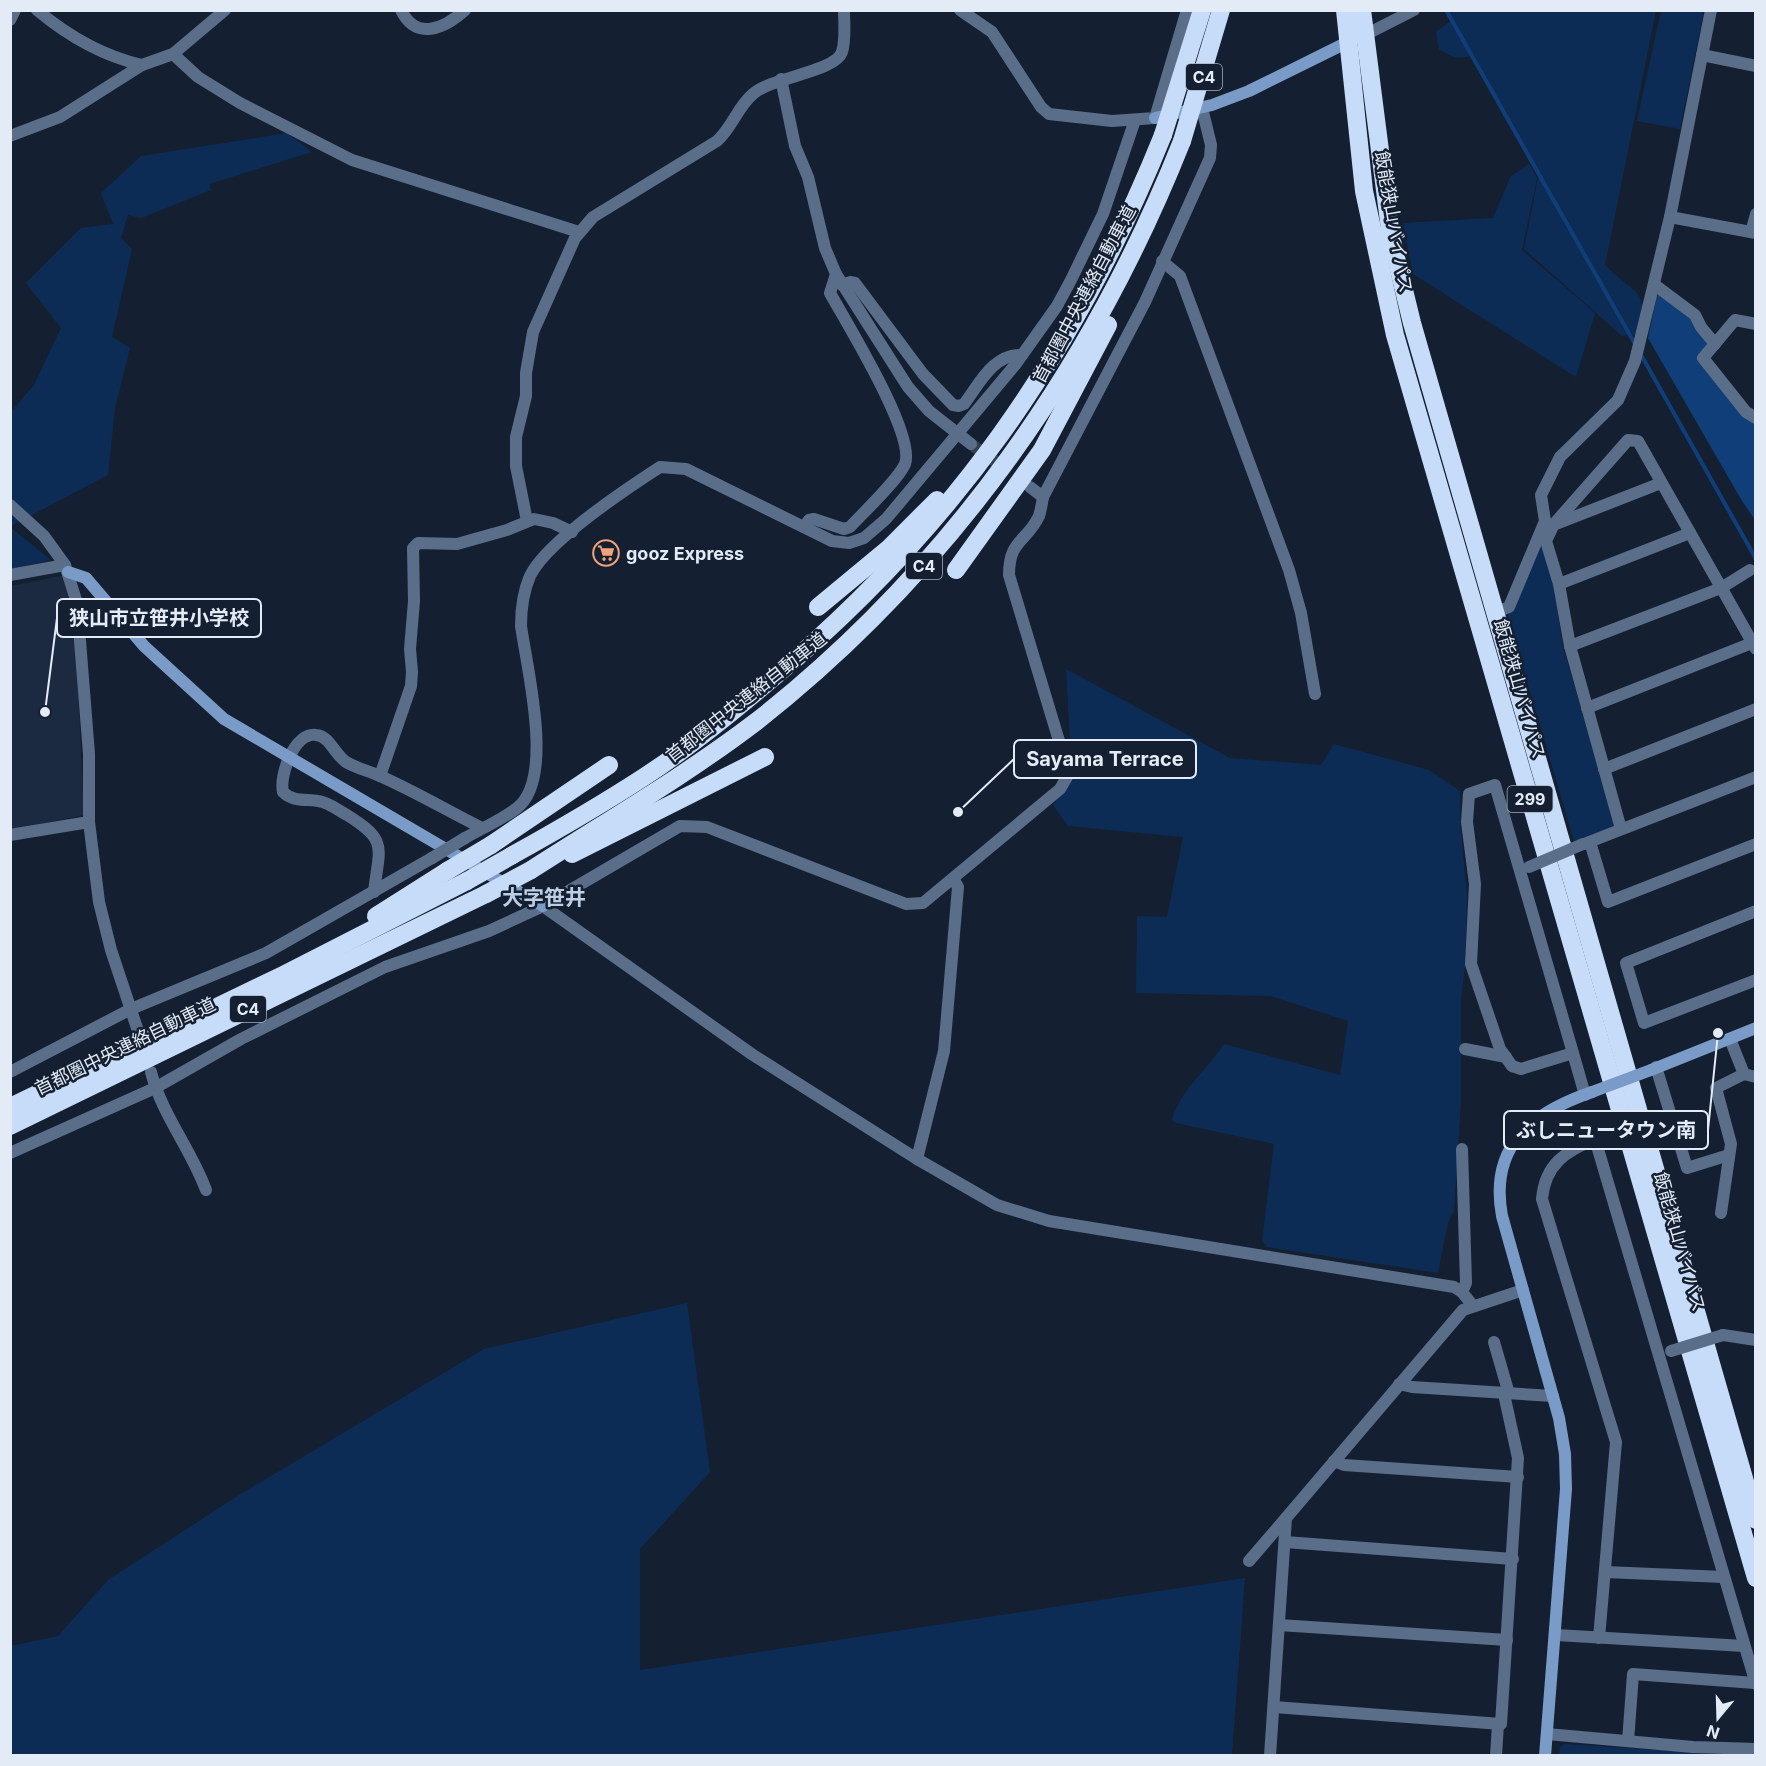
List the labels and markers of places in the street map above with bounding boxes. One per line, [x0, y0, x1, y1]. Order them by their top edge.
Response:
supermarket icon: gooz Express [591, 538, 621, 568]
place label: gooz Express [626, 543, 744, 564]
callout: 狭山市立笹井小学校 [57, 599, 261, 637]
callout: Sayama Terrace [1014, 740, 1196, 778]
callout: ぶしニュータウン南 [1504, 1111, 1708, 1149]

